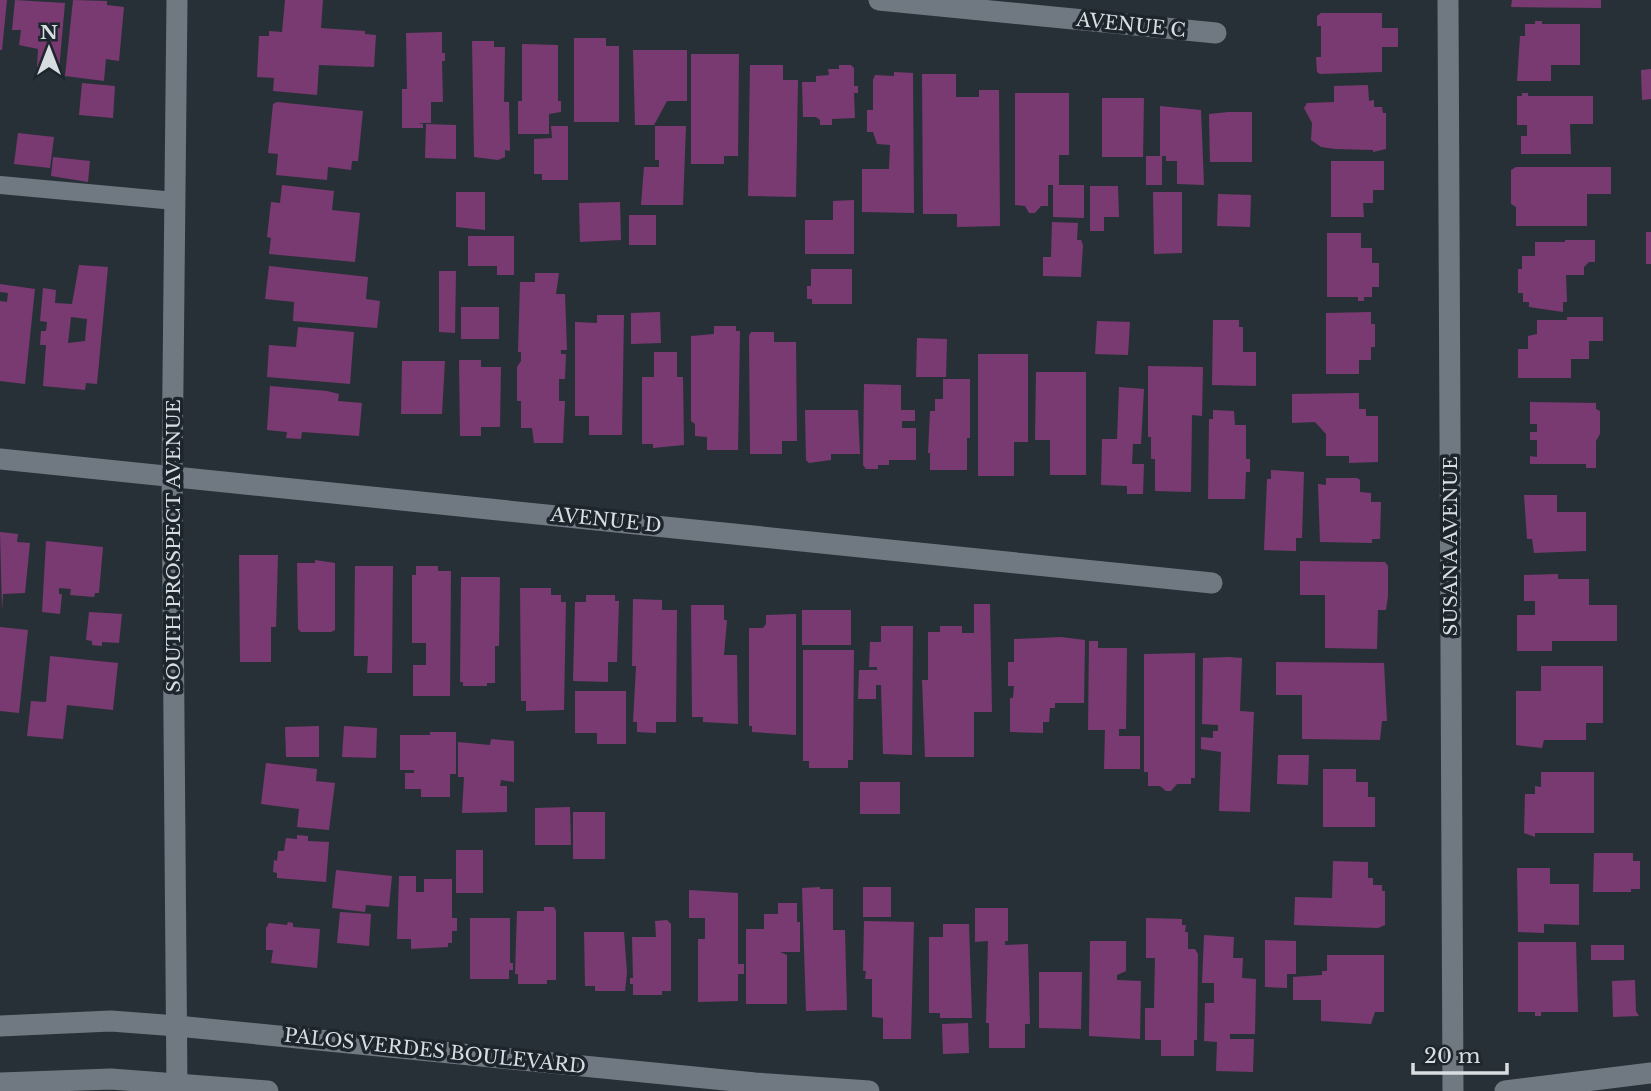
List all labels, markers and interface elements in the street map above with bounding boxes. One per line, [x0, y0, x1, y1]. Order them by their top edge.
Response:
street label: AVENUE C [1074, 8, 1187, 42]
north arrow [14, 14, 84, 84]
text: N [40, 21, 58, 44]
street label: SOUTH PROSPECT AVENUE [162, 399, 185, 693]
street label: SUSANA AVENUE [1439, 456, 1462, 636]
street label: AVENUE D [548, 503, 663, 537]
street label: PALOS VERDES BOULEVARD [283, 1024, 587, 1078]
scale bar [1413, 1032, 1508, 1076]
text: 20 m [1424, 1043, 1481, 1069]

